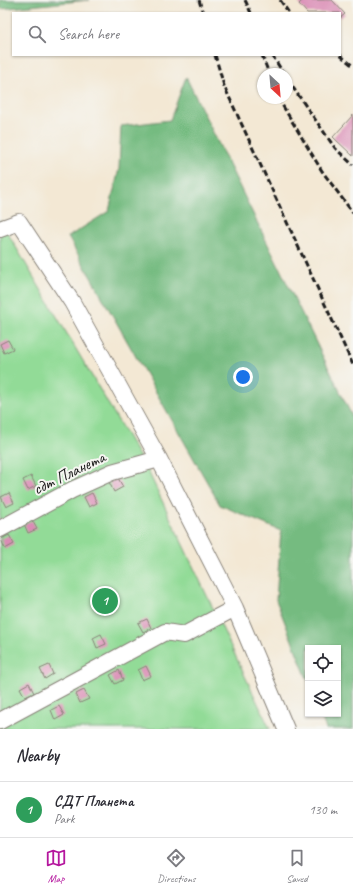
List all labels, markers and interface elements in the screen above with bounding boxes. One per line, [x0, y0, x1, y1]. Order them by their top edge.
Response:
search box [12, 12, 341, 56]
icon: search [26, 23, 48, 45]
text: Search here [58, 25, 119, 44]
north arrow [257, 68, 293, 104]
your location [233, 367, 253, 387]
street label: сдт Планета [30, 446, 110, 499]
pin: 1 [92, 586, 118, 616]
map controls [305, 645, 341, 717]
button: locate [305, 645, 341, 681]
button: layers [305, 681, 341, 717]
text: Nearby [16, 745, 59, 766]
text: СДТ Планета [54, 792, 134, 811]
text: 1 [26, 802, 32, 818]
text: 130 m [309, 802, 337, 818]
text: Park [54, 811, 75, 827]
tab: Map [45, 847, 67, 885]
tab: Directions [157, 847, 196, 885]
tab: Saved [286, 847, 308, 885]

